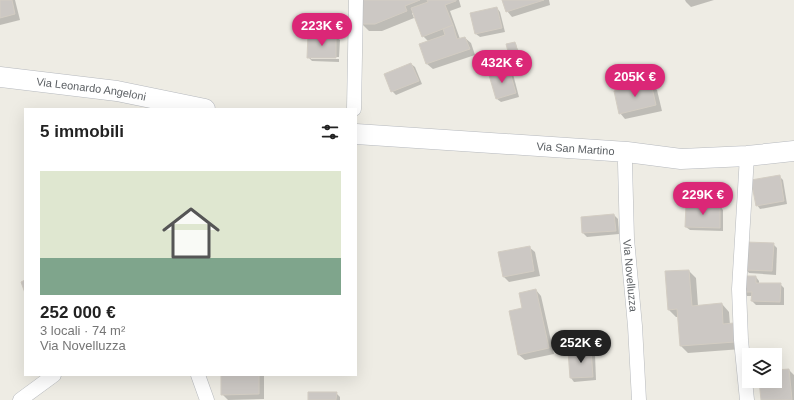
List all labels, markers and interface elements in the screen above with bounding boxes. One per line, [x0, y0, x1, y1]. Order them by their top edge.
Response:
pin: 223K € [289, 13, 355, 47]
text: 223K € [301, 18, 343, 33]
pin: 432K € [469, 50, 535, 84]
text: 432K € [481, 55, 523, 70]
pin: 205K € [602, 64, 668, 98]
text: 205K € [614, 69, 656, 84]
street label: Via Leonardo Angeloni [36, 75, 147, 103]
icon: filters [319, 121, 341, 143]
text: 5 immobili [40, 122, 124, 141]
street label: Via San Martino [536, 140, 615, 157]
pin: 229K € [670, 182, 736, 216]
text: 229K € [682, 187, 724, 202]
icon: home [155, 197, 227, 269]
street label: Via Novelluzza [621, 239, 640, 313]
text: 252 000 € [40, 303, 116, 322]
text: 3 locali · 74 m² [40, 323, 125, 338]
pin: 252K € [548, 330, 614, 364]
text: 252K € [560, 335, 602, 350]
text: Via Novelluzza [40, 338, 126, 353]
map controls [742, 348, 782, 388]
button: layers [742, 348, 782, 388]

